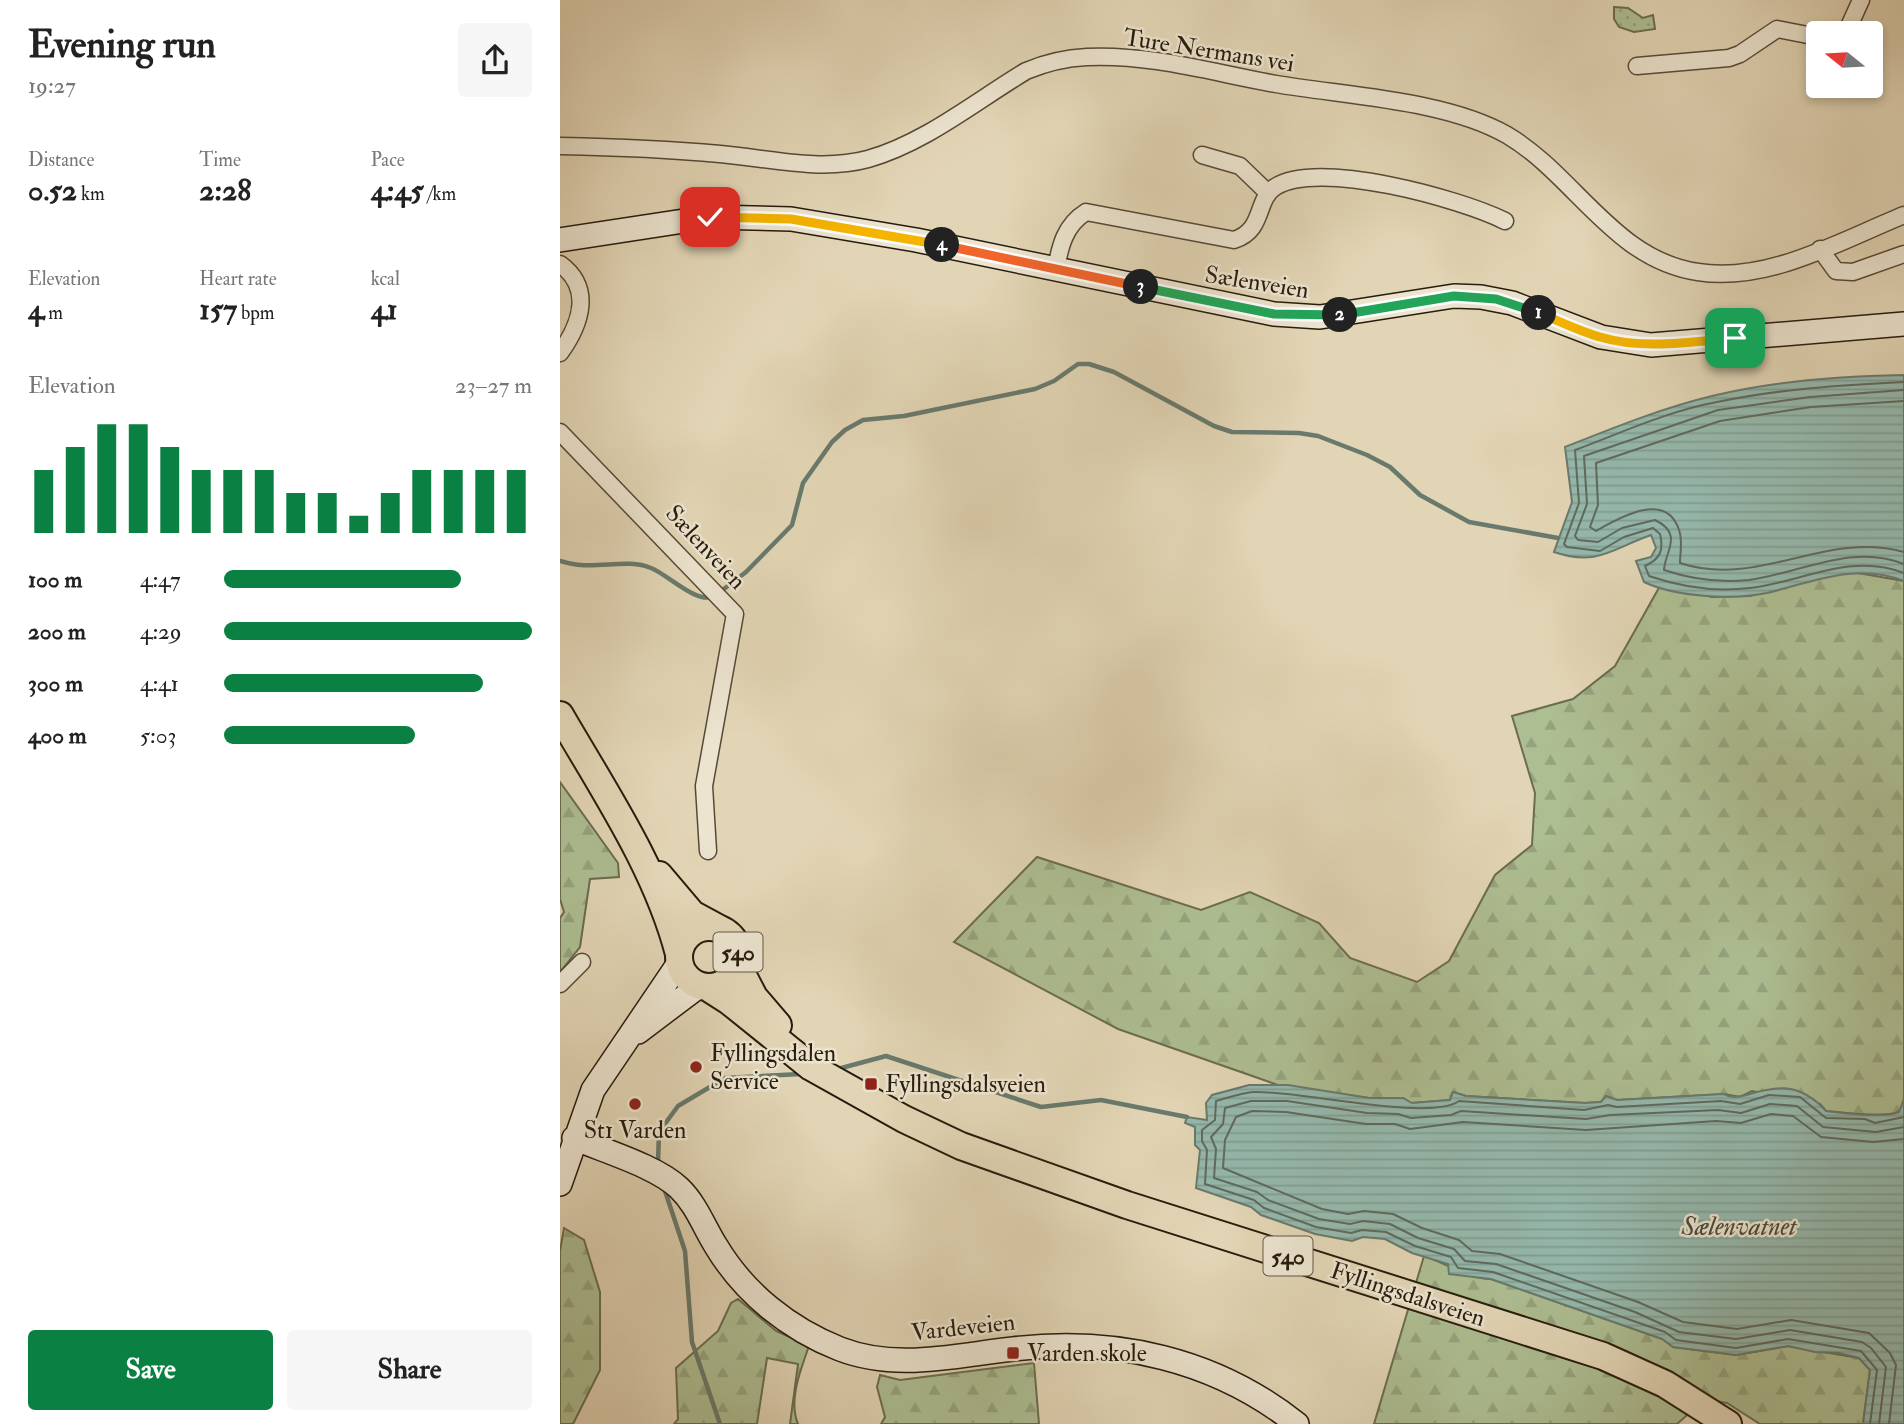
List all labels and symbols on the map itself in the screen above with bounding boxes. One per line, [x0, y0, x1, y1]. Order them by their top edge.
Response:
north arrow [1806, 21, 1883, 98]
street label: Ture Nermans vei [1121, 22, 1296, 79]
pin [680, 187, 740, 247]
pin: 4 [924, 228, 960, 262]
street label: Sælenveien [1203, 259, 1311, 306]
pin: 3 [1124, 270, 1158, 304]
pin: 1 [1522, 296, 1556, 330]
pin: 2 [1322, 298, 1358, 332]
pin [1705, 308, 1765, 368]
street label: Sælenveien [659, 498, 753, 596]
road number: 540 [714, 932, 762, 972]
place label: Fyllingsdalen Service [710, 1038, 836, 1097]
marker: Fyllingsdalen Service [688, 1059, 704, 1075]
place label: Fyllingsdalsveien [885, 1069, 1046, 1100]
marker: Fyllingsdalsveien [863, 1076, 879, 1092]
marker: St1 Varden [627, 1096, 643, 1112]
place label: St1 Varden [584, 1115, 686, 1146]
water label: Sælenvatnet [1680, 1211, 1798, 1243]
road number: 540 [1264, 1236, 1312, 1275]
street label: Fyllingsdalsveien [1327, 1255, 1489, 1334]
street label: Vardeveien [910, 1307, 1017, 1348]
place label: Varden skole [1027, 1338, 1147, 1369]
marker: Varden skole [1005, 1345, 1021, 1361]

